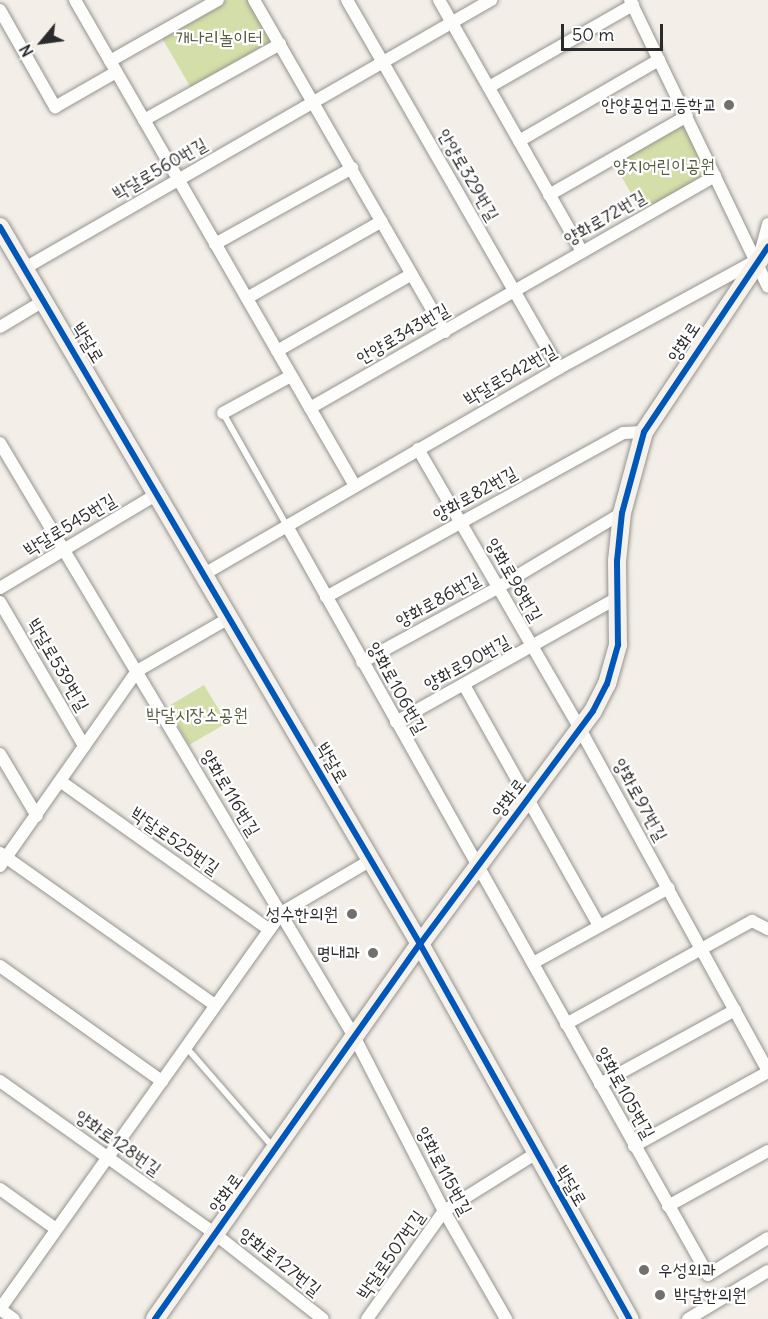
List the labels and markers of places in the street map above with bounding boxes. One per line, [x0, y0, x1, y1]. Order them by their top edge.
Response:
place label: 안양공업고등학교 [601, 94, 717, 116]
marker: 안양공업고등학교 [722, 98, 736, 112]
place label: 성수한의원 [266, 903, 338, 925]
marker: 성수한의원 [343, 905, 361, 923]
place label: 명내과 [317, 942, 360, 964]
marker: 명내과 [364, 944, 382, 962]
place label: 우성외과 [658, 1259, 716, 1281]
marker: 우성외과 [635, 1261, 653, 1279]
place label: 박달한의원 [674, 1284, 746, 1306]
marker: 박달한의원 [651, 1286, 669, 1304]

